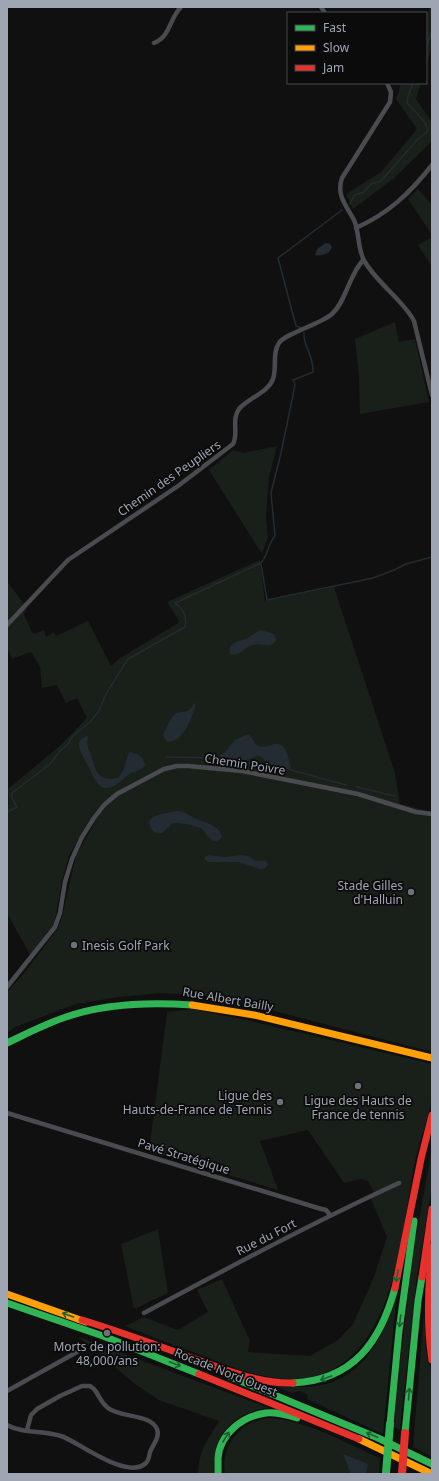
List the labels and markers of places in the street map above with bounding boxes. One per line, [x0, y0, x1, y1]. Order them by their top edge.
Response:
place label: Stade Gilles d'Halluin [338, 877, 403, 908]
marker: Stade Gilles d'Halluin [406, 887, 416, 897]
place label: Inesis Golf Park [82, 937, 170, 954]
marker: Inesis Golf Park [69, 940, 79, 950]
marker: Ligue des Hauts de France de tennis [353, 1081, 363, 1091]
place label: Ligue des Hauts-de-France de Tennis [123, 1087, 272, 1118]
place label: Ligue des Hauts de France de tennis [304, 1092, 412, 1123]
marker: Ligue des Hauts-de-France de Tennis [275, 1097, 285, 1107]
marker: Morts de pollution: 48,000/ans [102, 1328, 112, 1338]
place label: Morts de pollution: 48,000/ans [53, 1338, 161, 1369]

